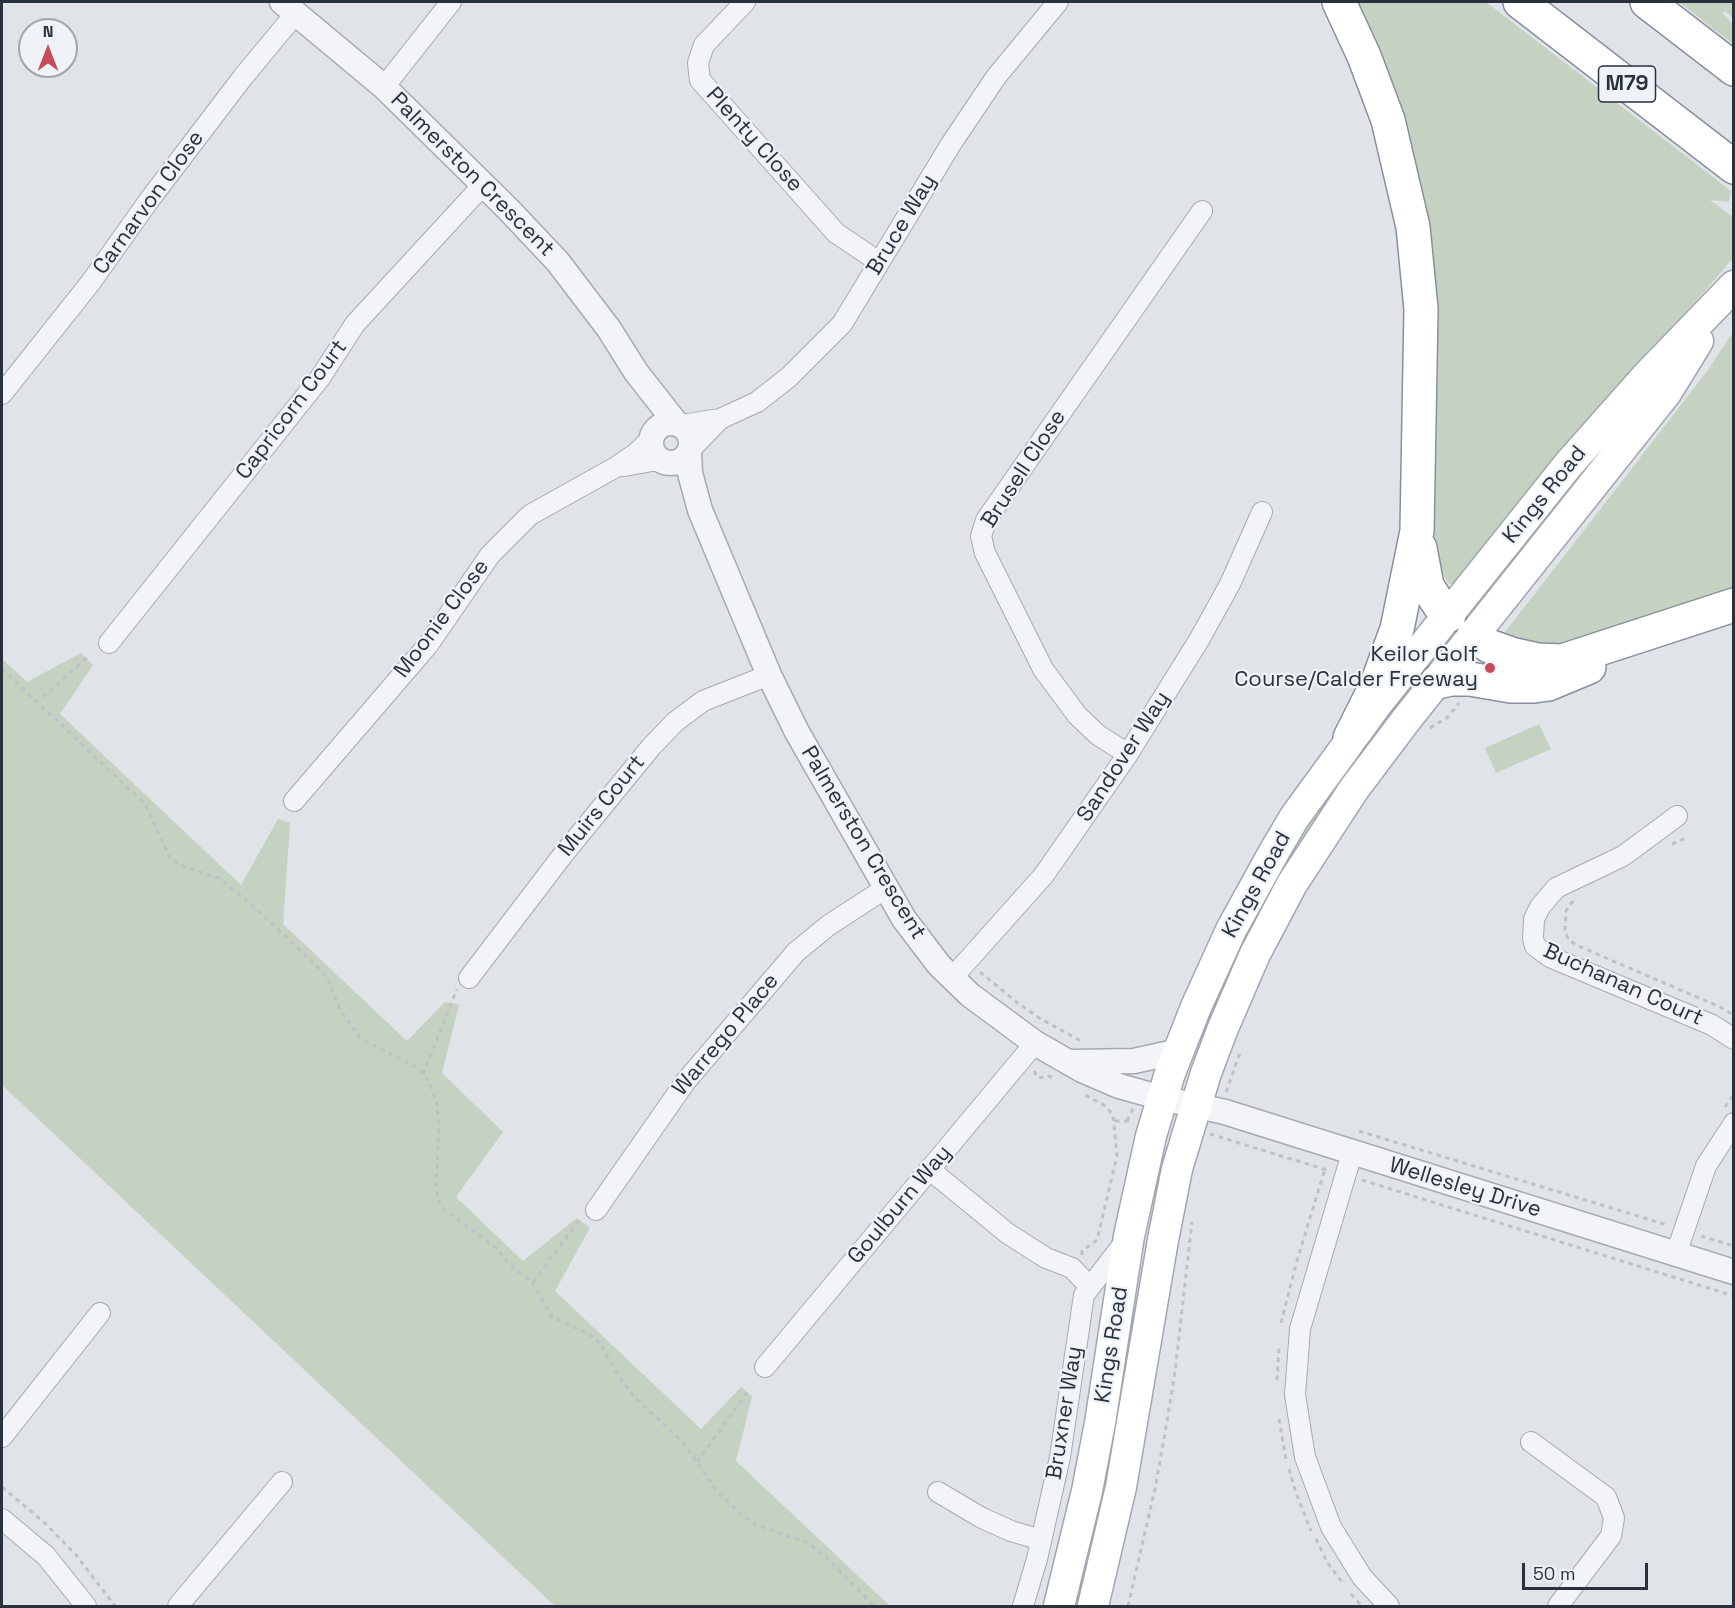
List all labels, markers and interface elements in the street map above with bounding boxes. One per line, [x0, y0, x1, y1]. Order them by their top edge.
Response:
north arrow [18, 18, 78, 78]
text: N [43, 21, 53, 42]
road number: M79 [1598, 66, 1656, 102]
street label: Plenty Close [700, 82, 808, 198]
street label: Palmerston Crescent [385, 88, 559, 262]
street label: Carnarvon Close [88, 126, 210, 280]
street label: Bruce Way [862, 170, 942, 280]
street label: Capricorn Court [231, 335, 353, 485]
street label: Brusell Close [976, 405, 1072, 533]
street label: Kings Road [1498, 441, 1592, 549]
street label: Moonie Close [389, 555, 495, 683]
place label: Keilor Golf Course/Calder Freeway [1234, 642, 1478, 694]
marker: Keilor Golf Course/Calder Freeway [1483, 661, 1497, 675]
street label: Sandover Way [1072, 687, 1176, 827]
street label: Palmerston Crescent [795, 742, 931, 944]
street label: Muirs Court [553, 750, 651, 862]
street label: Kings Road [1217, 827, 1297, 943]
street label: Buchanan Court [1539, 938, 1707, 1032]
street label: Warrego Place [667, 969, 785, 1101]
street label: Goulburn Way [843, 1140, 957, 1270]
street label: Wellesley Drive [1386, 1152, 1544, 1224]
street label: Kings Road [1090, 1285, 1134, 1405]
street label: Bruxner Way [1041, 1344, 1089, 1482]
scale bar [1525, 1551, 1651, 1589]
text: 50 m [1533, 1562, 1575, 1585]

